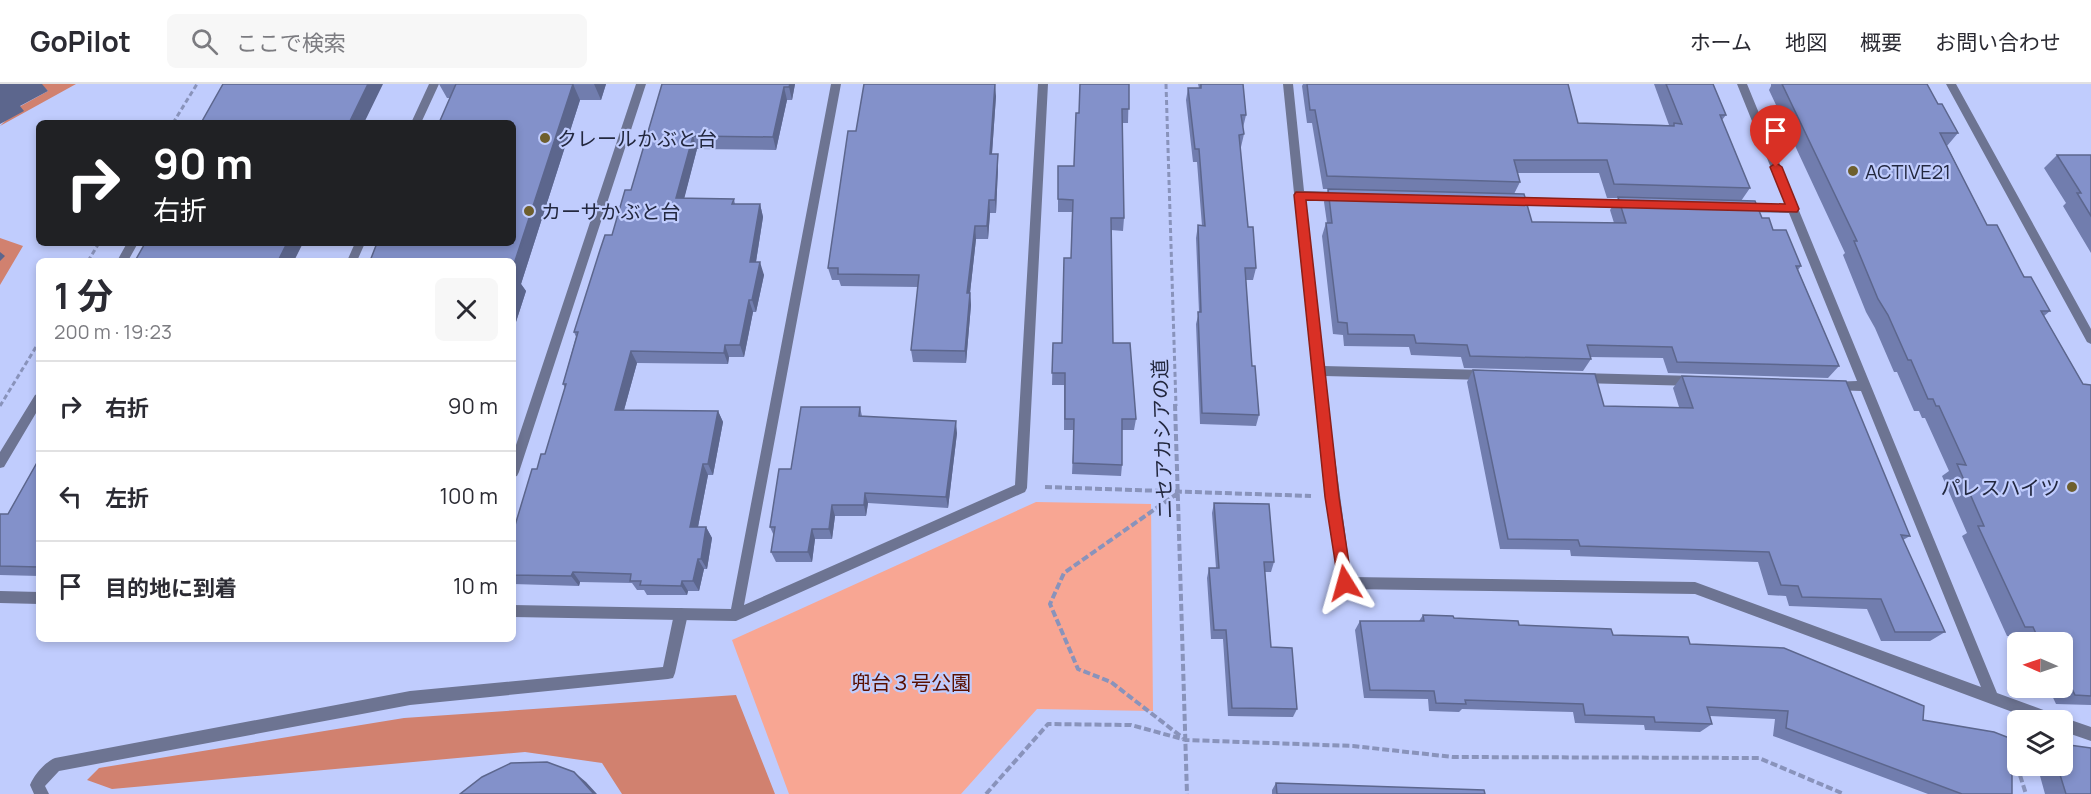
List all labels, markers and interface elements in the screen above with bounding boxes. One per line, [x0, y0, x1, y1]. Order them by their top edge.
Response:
search box [167, 14, 587, 68]
text: GoPilot [30, 22, 131, 60]
icon: search [188, 25, 221, 58]
text: ここで検索 [236, 28, 346, 58]
text: ホーム [1690, 28, 1752, 56]
text: 地図 [1785, 28, 1827, 56]
text: 概要 [1860, 28, 1902, 56]
text: お問い合わせ [1935, 28, 2061, 56]
pin [1750, 105, 1801, 167]
icon: arrive [1759, 114, 1792, 147]
place label: クレールかぶと台 [557, 125, 717, 152]
marker: クレールかぶと台 [538, 131, 552, 145]
text: 90 m [153, 134, 253, 192]
icon: right [54, 144, 132, 222]
place label: ACTIVE21 [1865, 158, 1951, 185]
marker: ACTIVE21 [1846, 164, 1860, 178]
text: 右折 [153, 191, 207, 228]
place label: カーサかぶと台 [541, 198, 681, 225]
marker: カーサかぶと台 [522, 204, 536, 218]
text: 1 分 [54, 271, 113, 320]
button: close [435, 278, 498, 341]
text: 200 m · 19:23 [54, 318, 172, 345]
street label: ニセアカシアの道 [1146, 359, 1178, 519]
icon: right [54, 390, 87, 423]
text: 90 m [448, 391, 498, 421]
text: 右折 [105, 393, 149, 423]
place label: パレスハイツ [1940, 474, 2060, 501]
icon: left [54, 480, 87, 513]
marker: パレスハイツ [2065, 480, 2079, 494]
text: 100 m [440, 481, 498, 511]
text: 左折 [105, 483, 149, 513]
position arrow [1313, 551, 1377, 615]
icon: arrive [54, 570, 87, 603]
text: 10 m [453, 571, 498, 601]
text: 目的地に到着 [105, 573, 237, 603]
north arrow [2007, 632, 2073, 698]
map controls [2007, 632, 2073, 776]
park label: 兜台３号公園 [851, 669, 971, 696]
button: layers [2007, 710, 2073, 776]

